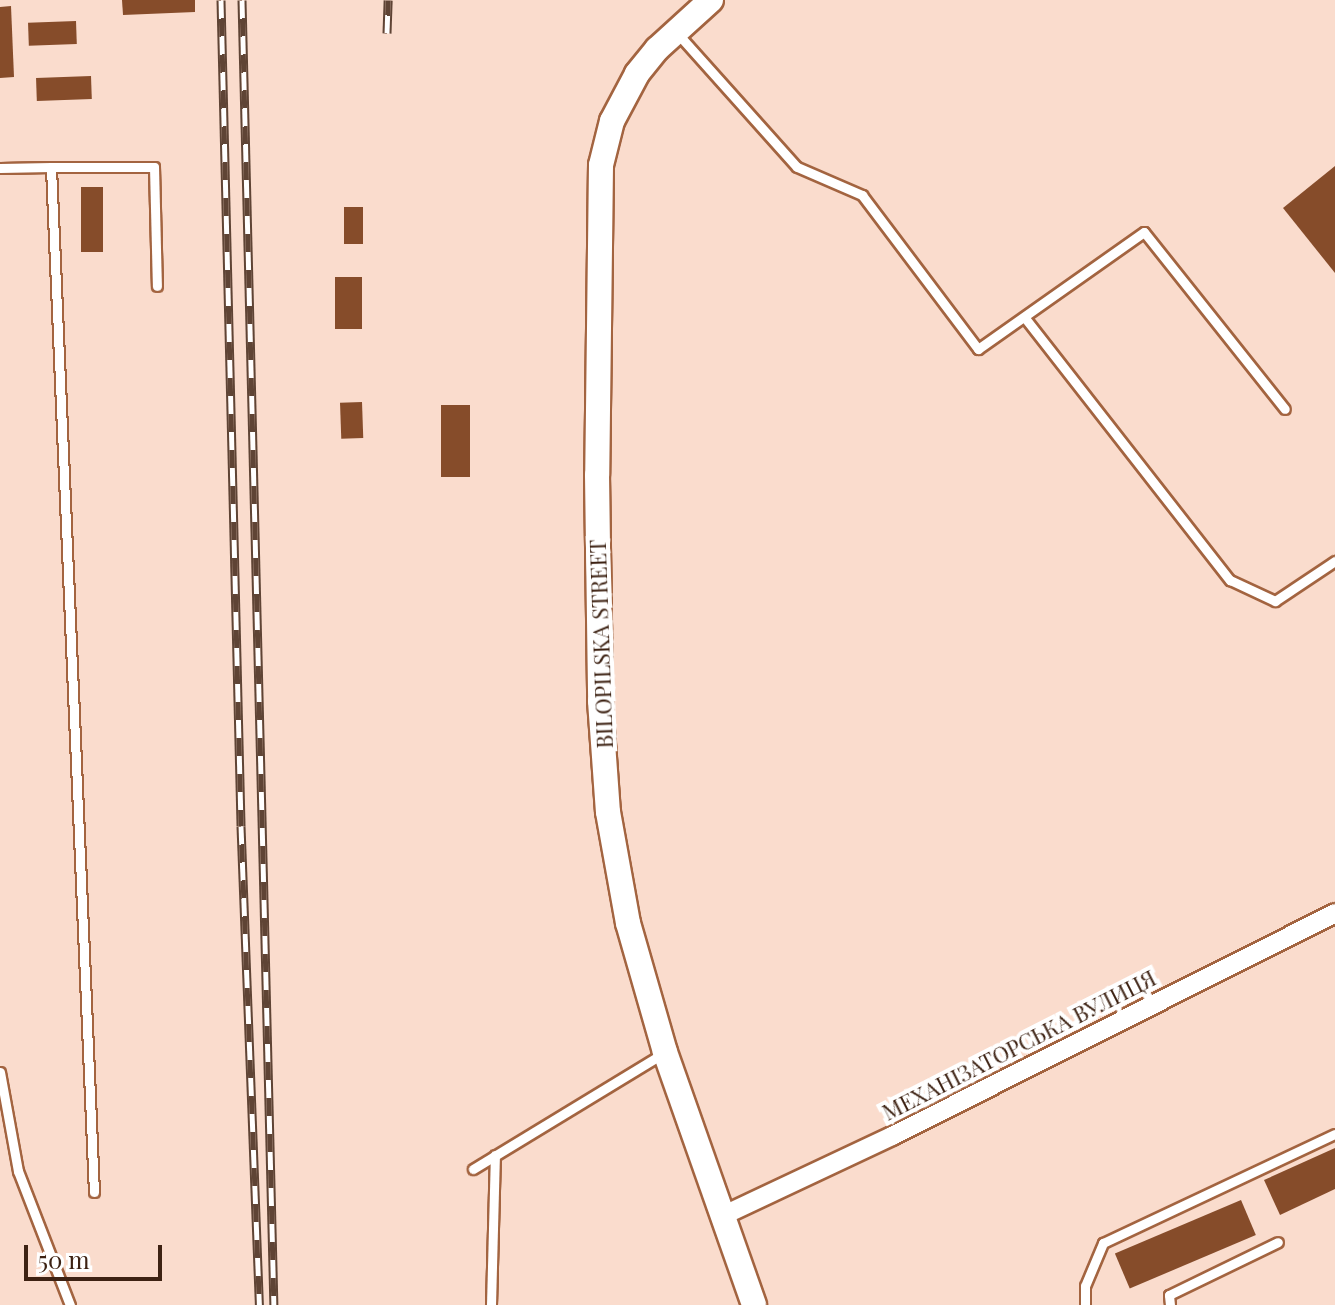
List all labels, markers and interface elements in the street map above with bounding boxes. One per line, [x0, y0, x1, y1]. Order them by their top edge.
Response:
street label: BILOPILSKA STREET [584, 539, 618, 749]
street label: МЕХАНІЗАТОРСЬКА ВУЛИЦЯ [878, 964, 1160, 1126]
scale bar [28, 1229, 166, 1279]
text: 50 m [38, 1243, 90, 1275]

